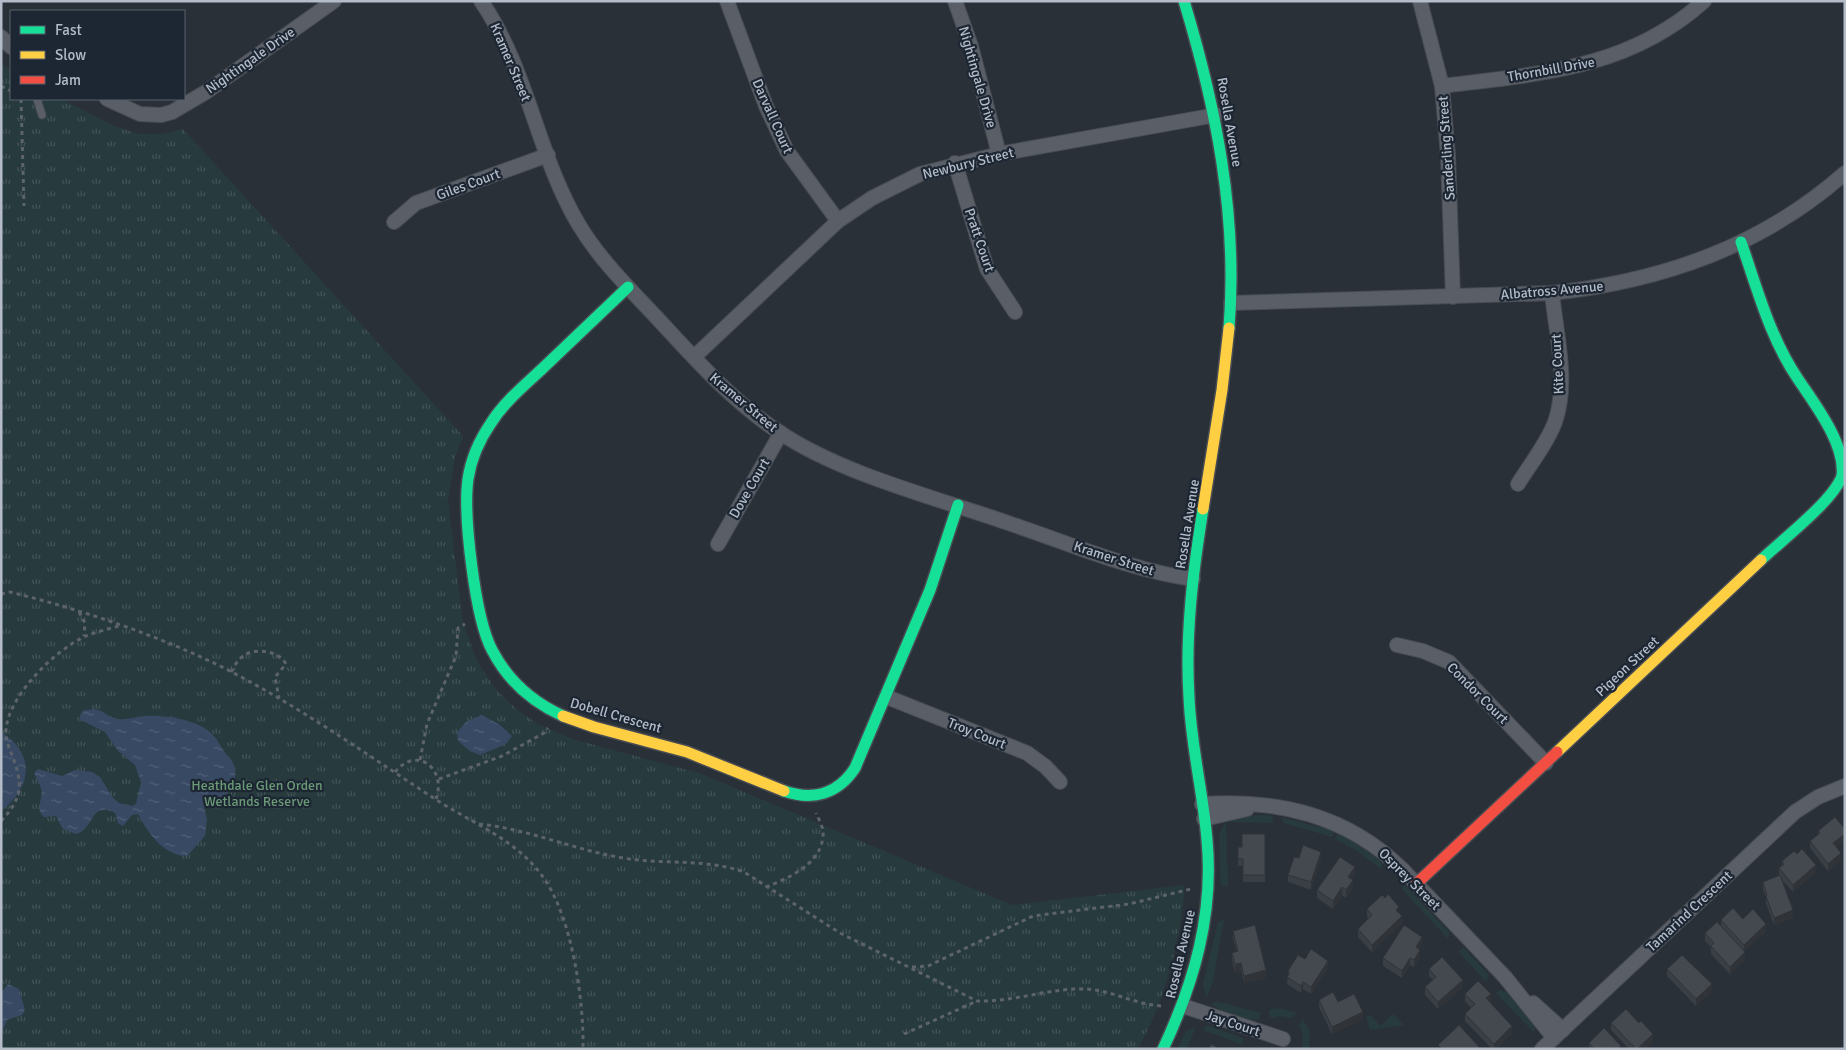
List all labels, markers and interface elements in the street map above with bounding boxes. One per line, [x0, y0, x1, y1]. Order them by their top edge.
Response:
legend [10, 10, 185, 100]
text: Fast [55, 21, 82, 39]
street label: Kramer Street [486, 21, 535, 104]
street label: Nightingale Drive [203, 23, 298, 97]
street label: Nightingale Drive [955, 25, 1000, 130]
text: Slow [55, 46, 86, 64]
street label: Thornbill Drive [1506, 53, 1596, 86]
text: Jam [55, 71, 81, 89]
street label: Darvall Court [749, 76, 797, 156]
street label: Rosella Avenue [1213, 76, 1246, 168]
street label: Sanderling Street [1434, 95, 1459, 201]
street label: Newbury Street [921, 144, 1015, 183]
street label: Giles Court [434, 165, 502, 204]
street label: Pratt Court [961, 206, 998, 274]
street label: Albatross Avenue [1500, 278, 1604, 303]
street label: Kite Court [1547, 333, 1568, 395]
street label: Kramer Street [706, 369, 781, 436]
street label: Dove Court [726, 455, 773, 521]
street label: Rosella Avenue [1172, 478, 1203, 570]
street label: Kramer Street [1072, 538, 1156, 579]
street label: Pigeon Street [1592, 633, 1663, 700]
street label: Condor Court [1443, 659, 1512, 728]
street label: Dobell Crescent [568, 694, 664, 737]
street label: Troy Court [945, 714, 1009, 753]
park label: Heathdale Glen Orden Wetlands Reserve [191, 777, 323, 810]
street label: Osprey Street [1375, 845, 1444, 914]
street label: Tamarind Crescent [1643, 867, 1736, 955]
street label: Rosella Avenue [1162, 908, 1199, 1000]
street label: Jay Court [1204, 1007, 1262, 1040]

